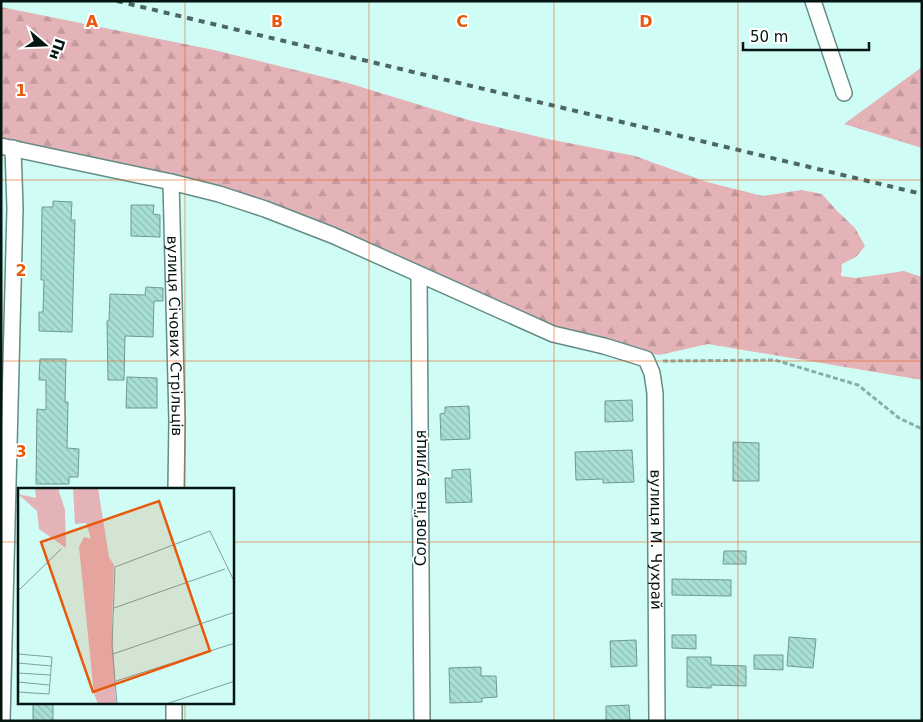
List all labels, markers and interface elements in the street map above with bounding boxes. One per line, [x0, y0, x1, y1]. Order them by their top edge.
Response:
text: A [86, 12, 99, 31]
text: B [271, 12, 283, 31]
text: C [456, 12, 468, 31]
text: D [639, 12, 653, 31]
north arrow [20, 20, 70, 70]
scale bar [743, 20, 869, 52]
text: 50 m [750, 28, 788, 46]
text: Пн [46, 37, 68, 62]
text: 1 [15, 81, 27, 100]
street label: вулиця Січових Стрільців [163, 235, 186, 436]
text: 2 [15, 261, 27, 280]
street label: Соловʼїна вулиця [412, 430, 430, 566]
text: 3 [15, 442, 27, 461]
street label: вулиця М. Чухрай [646, 469, 665, 610]
inset map [18, 488, 234, 704]

